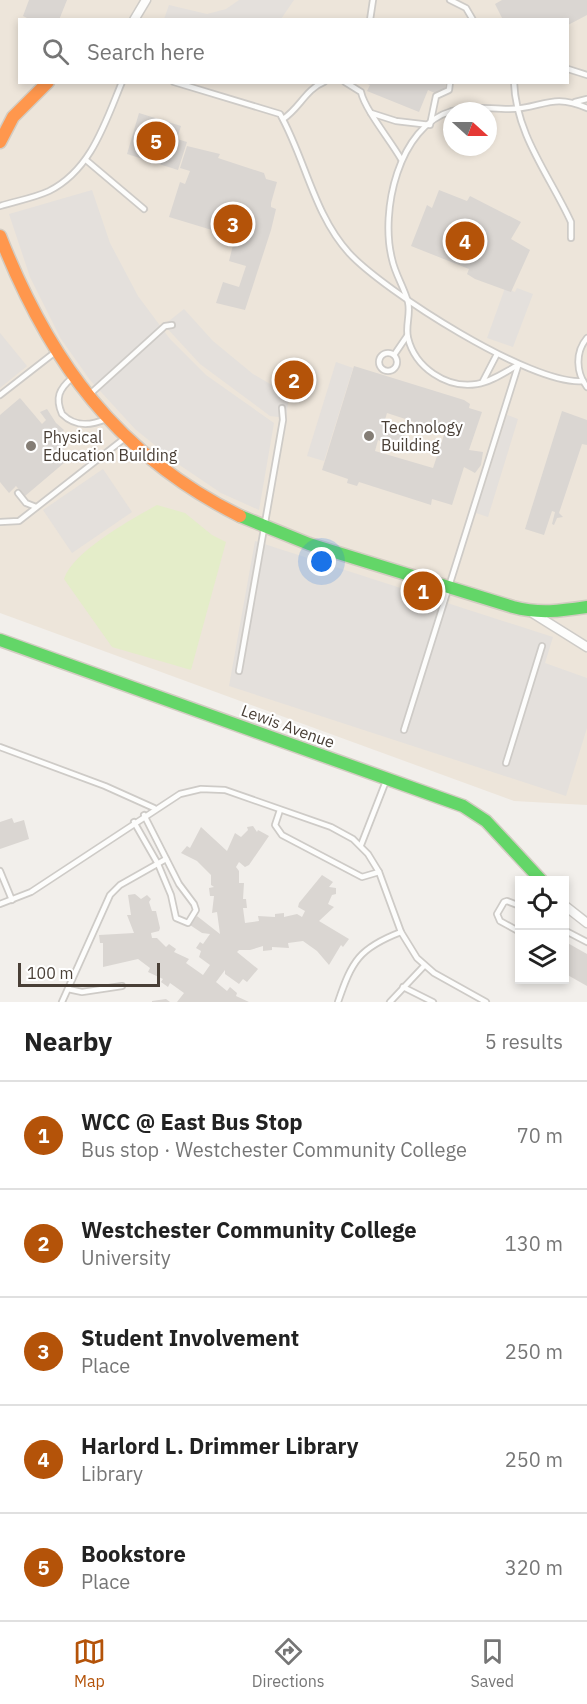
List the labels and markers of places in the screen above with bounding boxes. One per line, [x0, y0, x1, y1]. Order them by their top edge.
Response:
pin: 5 [136, 118, 176, 164]
pin: 3 [214, 202, 252, 246]
pin: 4 [446, 218, 484, 264]
pin: 2 [274, 358, 314, 403]
place label: Technology Building [381, 417, 463, 455]
place label: Physical Education Building [43, 427, 178, 465]
marker: Technology Building [362, 429, 376, 443]
marker: Physical Education Building [24, 439, 38, 453]
pin: 1 [404, 568, 442, 614]

